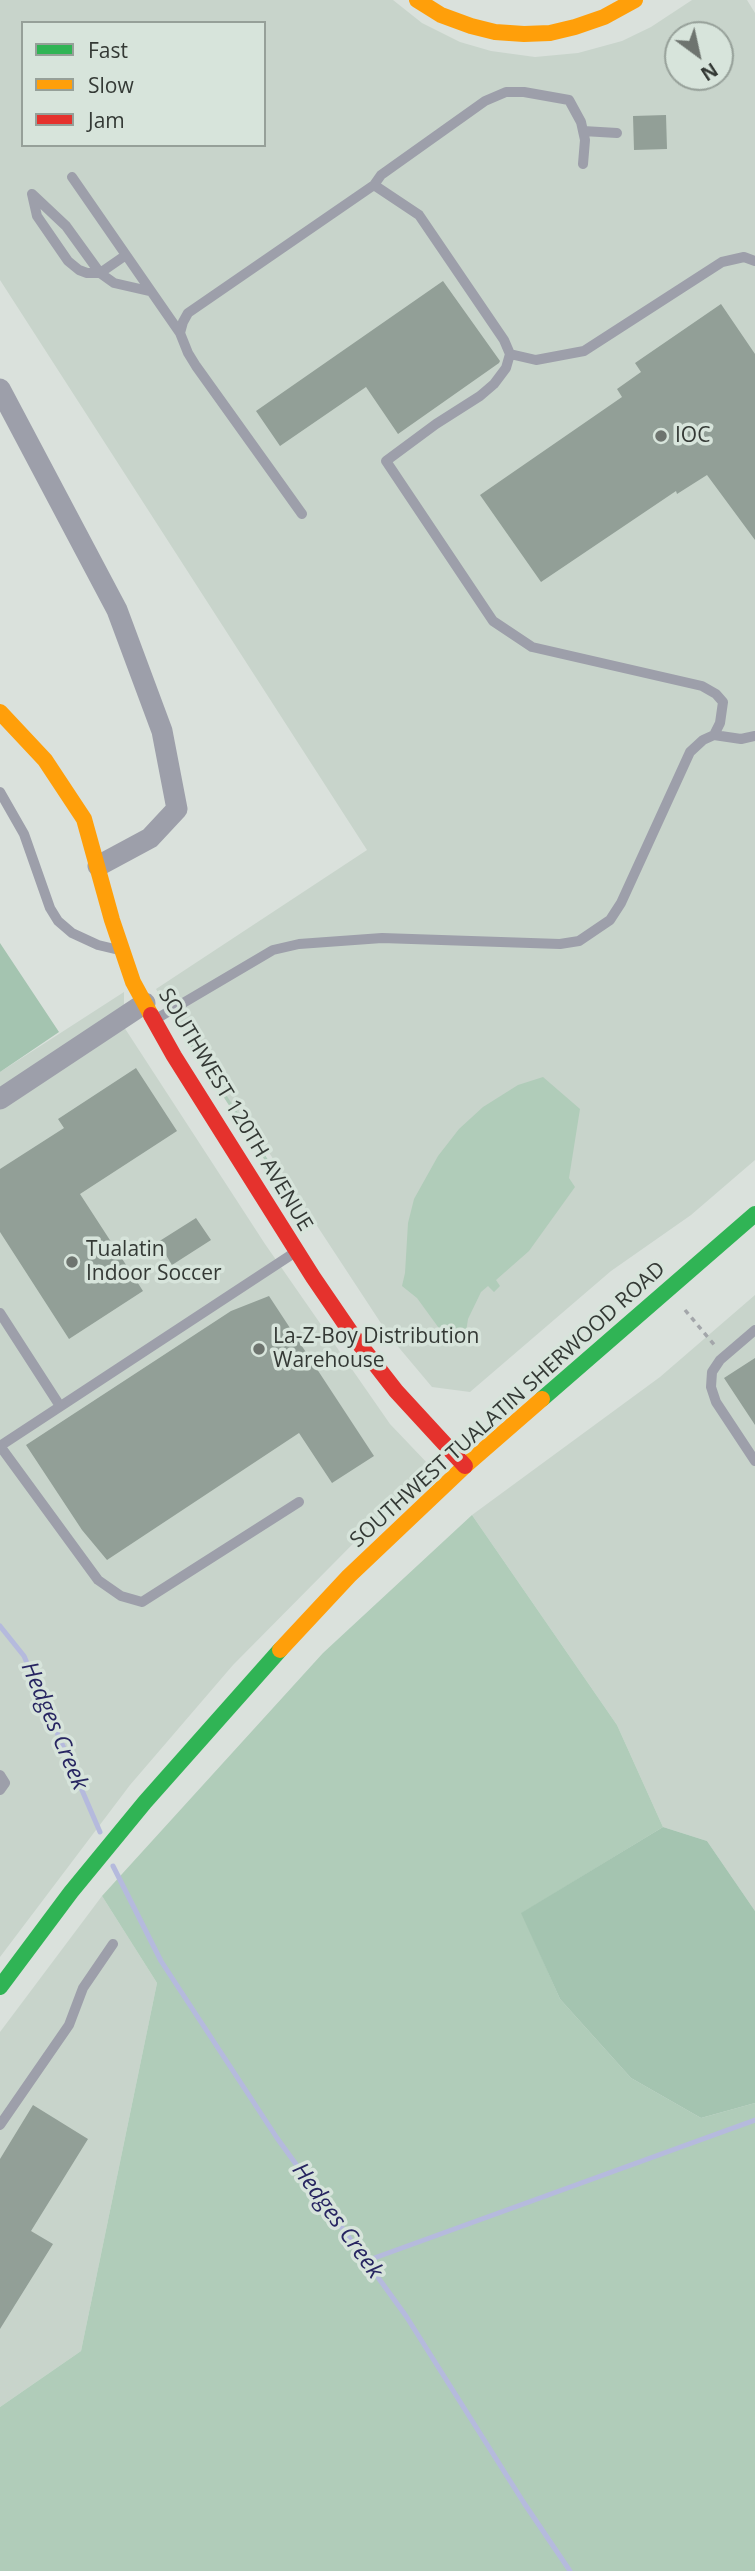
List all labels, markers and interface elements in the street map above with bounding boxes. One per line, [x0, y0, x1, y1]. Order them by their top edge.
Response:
legend [21, 21, 266, 147]
north arrow [664, 21, 734, 91]
text: Fast [88, 36, 128, 64]
text: N [696, 57, 723, 87]
text: Slow [88, 71, 134, 99]
text: Jam [88, 106, 125, 134]
place label: IOC [675, 423, 710, 449]
marker: IOC [653, 428, 669, 444]
street label: SOUTHWEST 120TH AVENUE [152, 984, 318, 1236]
place label: Tualatin Indoor Soccer [86, 1237, 222, 1287]
marker: Tualatin Indoor Soccer [64, 1254, 80, 1270]
street label: SOUTHWEST TUALATIN SHERWOOD ROAD [345, 1257, 671, 1553]
place label: La-Z-Boy Distribution Warehouse [273, 1324, 479, 1374]
marker: La-Z-Boy Distribution Warehouse [251, 1341, 267, 1357]
water label: Hedges Creek [15, 1658, 93, 1794]
water label: Hedges Creek [286, 2158, 388, 2284]

